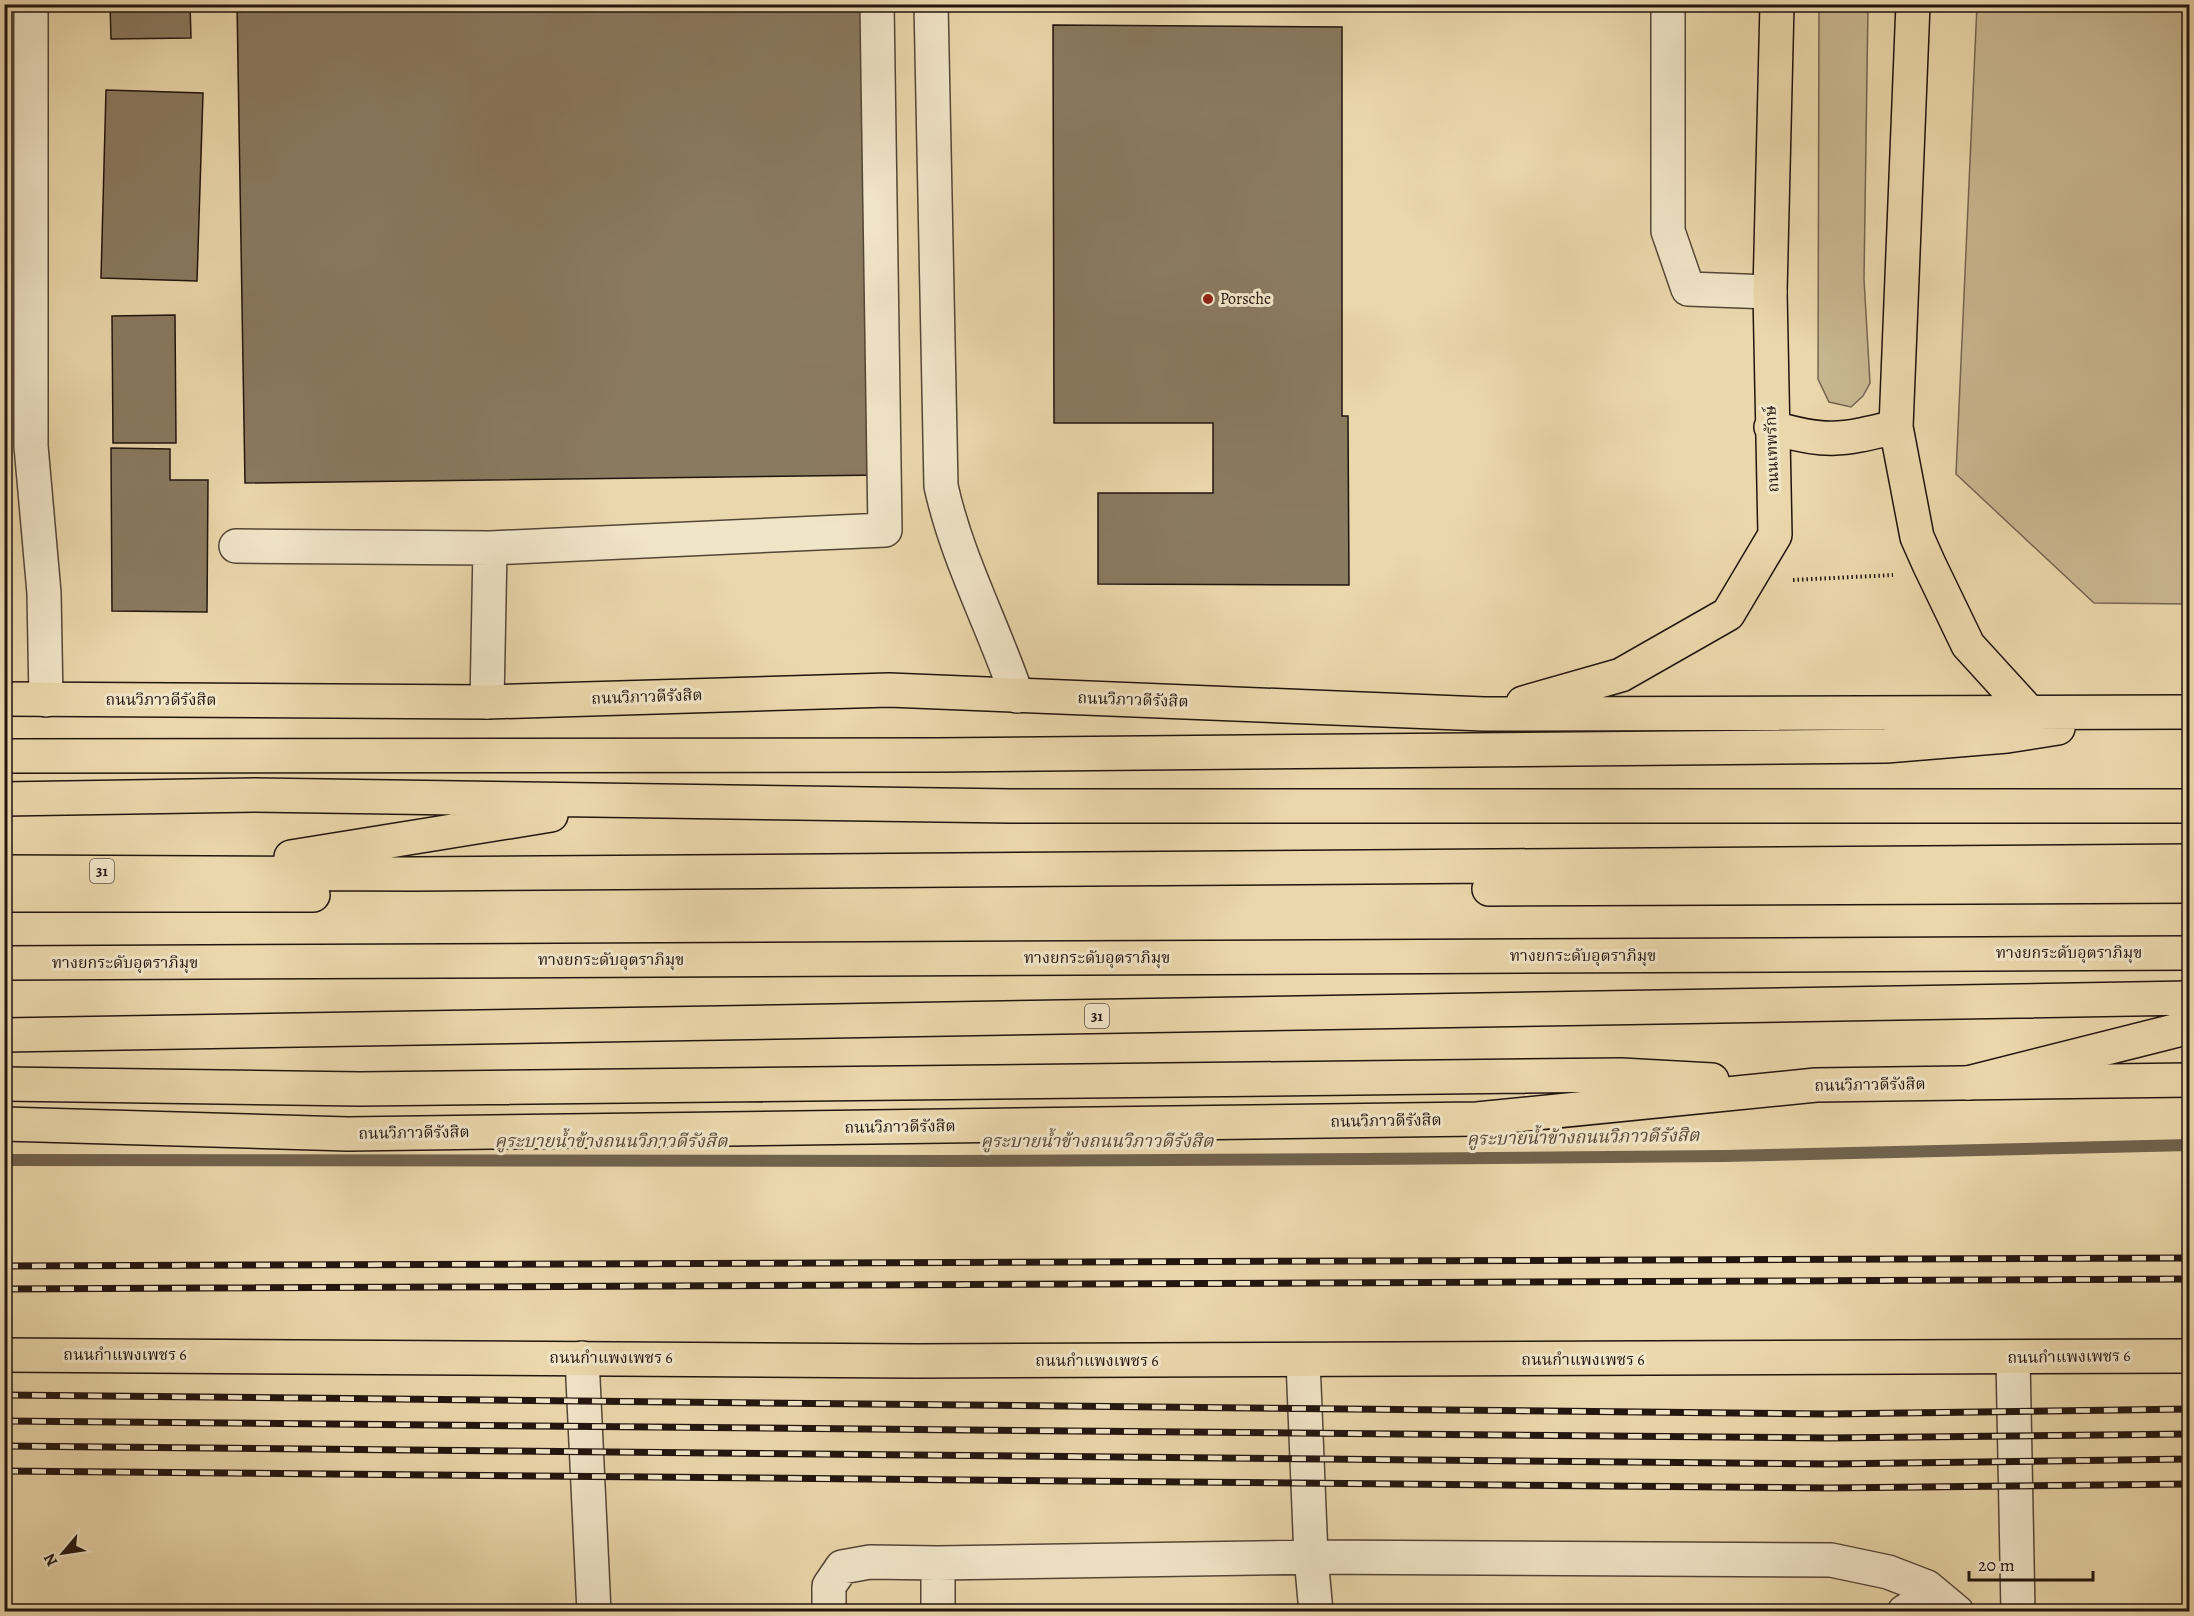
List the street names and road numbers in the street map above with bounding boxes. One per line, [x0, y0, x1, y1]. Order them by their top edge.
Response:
street label: ถนนเทพรักษ์ [1759, 405, 1785, 493]
street label: ถนนวิภาวดีรังสิต [591, 684, 703, 710]
street label: ถนนวิภาวดีรังสิต [1077, 687, 1189, 713]
street label: ถนนวิภาวดีรังสิต [105, 689, 217, 711]
road number: 31 [90, 859, 114, 883]
street label: ทางยกระดับอุตราภิมุข [1996, 942, 2142, 964]
street label: ทางยกระดับอุตราภิมุข [1510, 945, 1656, 967]
street label: ทางยกระดับอุตราภิมุข [1024, 947, 1170, 969]
street label: ทางยกระดับอุตราภิมุข [538, 949, 684, 971]
street label: ทางยกระดับอุตราภิมุข [52, 952, 198, 974]
road number: 31 [1085, 1004, 1109, 1028]
street label: ถนนวิภาวดีรังสิต [1814, 1073, 1926, 1097]
street label: ถนนวิภาวดีรังสิต [1330, 1109, 1442, 1133]
street label: ถนนวิภาวดีรังสิต [844, 1115, 956, 1139]
street label: ถนนวิภาวดีรังสิต [358, 1121, 470, 1145]
street label: ถนนกำแพงเพชร 6 [63, 1344, 187, 1366]
street label: ถนนกำแพงเพชร 6 [2007, 1345, 2131, 1369]
street label: ถนนกำแพงเพชร 6 [549, 1347, 673, 1369]
street label: ถนนกำแพงเพชร 6 [1521, 1349, 1645, 1371]
street label: ถนนกำแพงเพชร 6 [1035, 1350, 1159, 1372]

